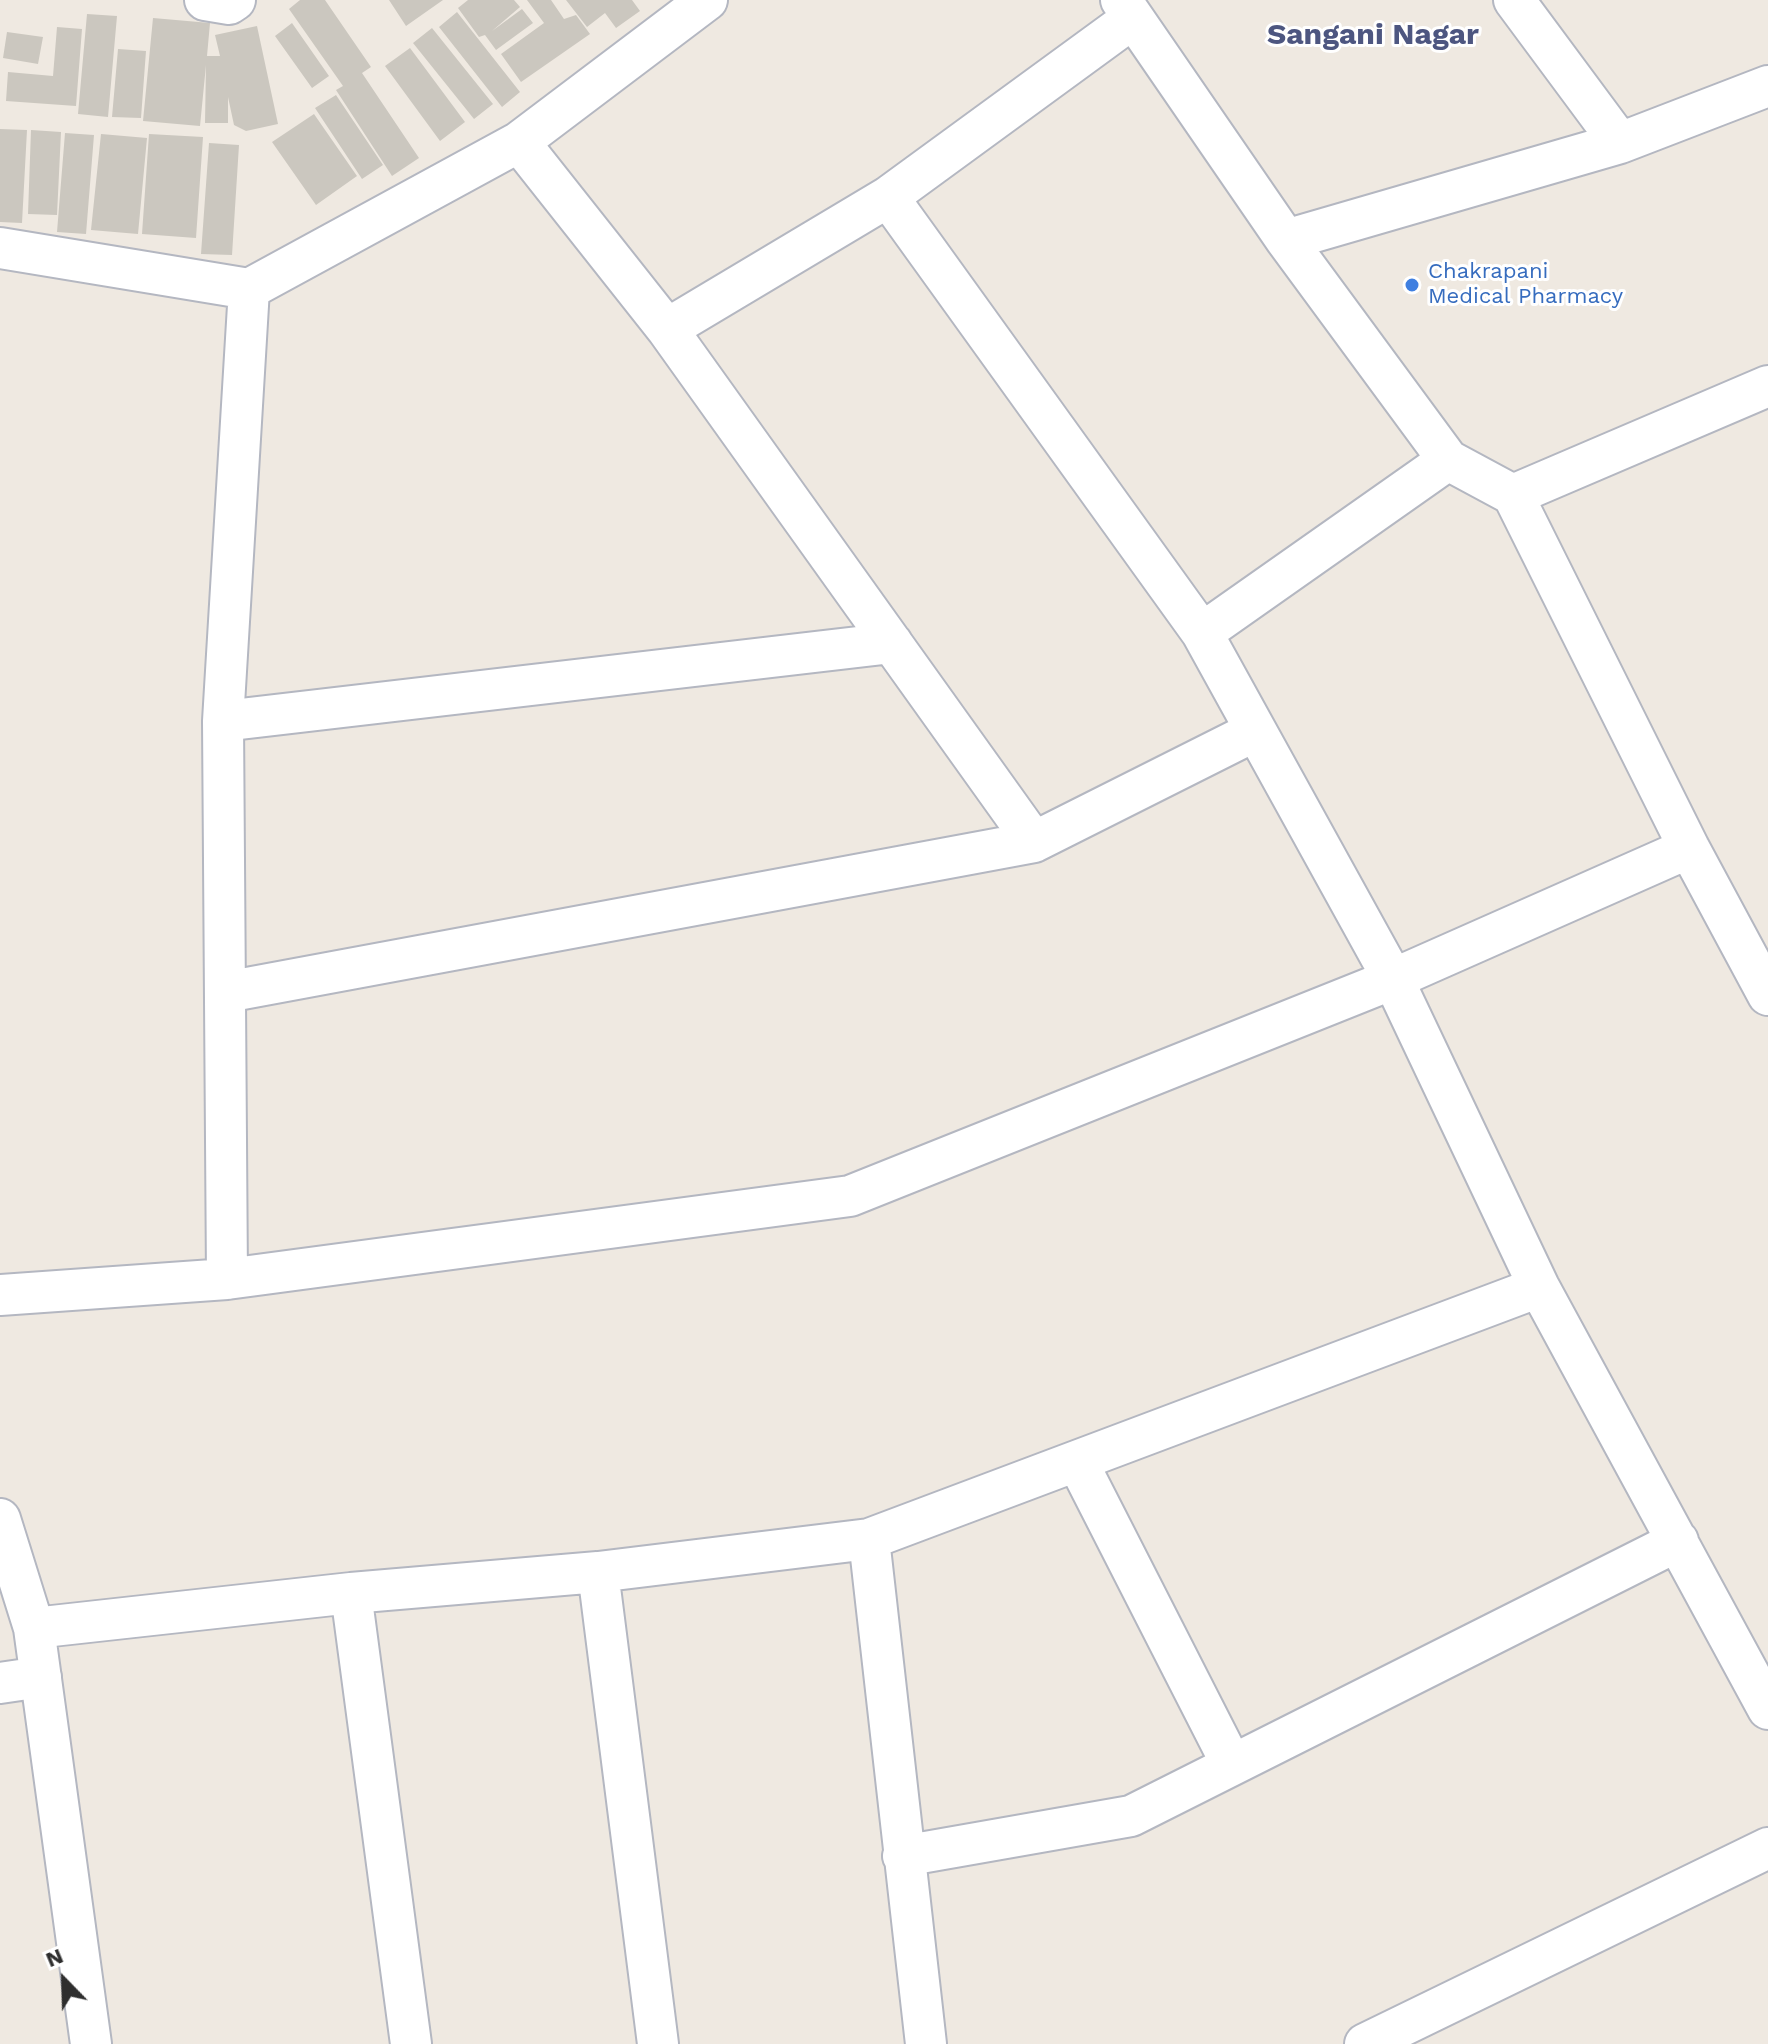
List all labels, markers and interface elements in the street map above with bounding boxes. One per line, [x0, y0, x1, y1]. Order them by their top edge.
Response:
district label: Sangani Nagar [1267, 17, 1479, 53]
place label: Chakrapani Medical Pharmacy [1428, 259, 1623, 310]
marker: Chakrapani Medical Pharmacy [1403, 276, 1421, 294]
north arrow [24, 1940, 104, 2020]
text: N [42, 1943, 67, 1972]

